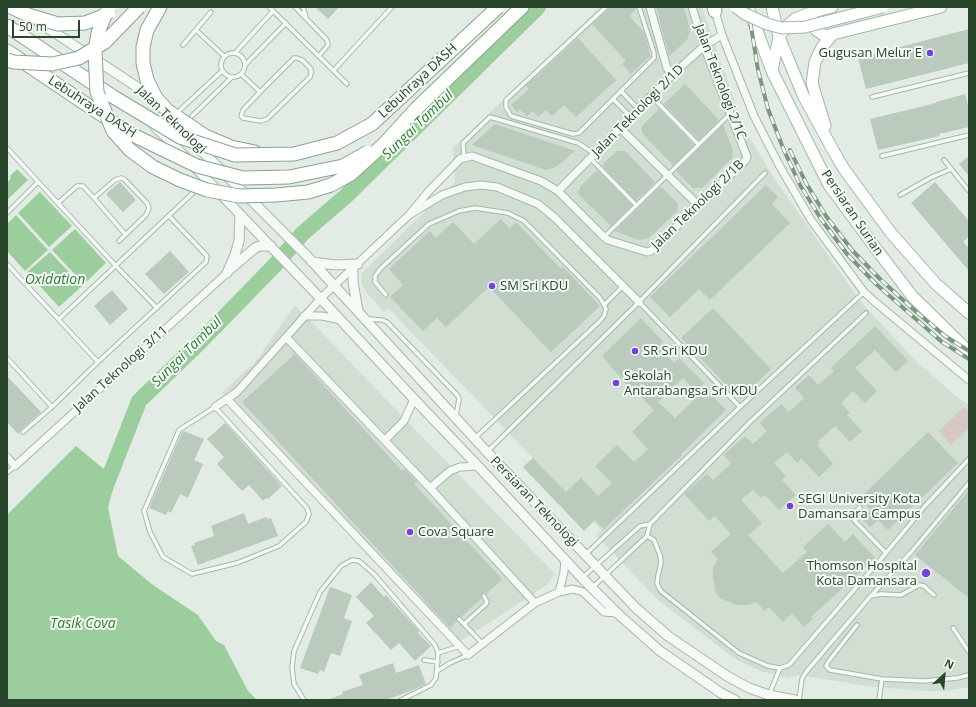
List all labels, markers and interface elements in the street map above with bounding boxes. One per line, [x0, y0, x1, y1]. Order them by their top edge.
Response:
scale bar [14, 12, 82, 38]
text: 50 m [19, 18, 47, 35]
street label: Jalan Teknologi 2/1C [691, 22, 749, 142]
street label: Lebuhraya DASH [375, 41, 461, 121]
place label: Gugusan Melur E [819, 45, 922, 61]
marker: Gugusan Melur E [925, 48, 935, 58]
street label: Jalan Teknologi 2/1D [589, 62, 687, 160]
street label: Lebuhraya DASH [45, 73, 139, 141]
street label: Jalan Teknologi [133, 83, 209, 157]
water label: Sungai Tambul [379, 87, 457, 163]
street label: Jalan Teknologi 2/1B [649, 157, 747, 253]
street label: Persiaran Surian [818, 167, 886, 259]
water label: Oxidation [25, 272, 85, 288]
place label: SM Sri KDU [500, 278, 568, 294]
marker: SM Sri KDU [487, 281, 497, 291]
water label: Sungai Tambul [148, 313, 226, 391]
street label: Jalan Teknologi 3/11 [71, 323, 171, 415]
place label: SR Sri KDU [643, 343, 707, 359]
marker: SR Sri KDU [630, 346, 640, 356]
place label: Sekolah Antarabangsa Sri KDU [624, 368, 758, 399]
marker: Sekolah Antarabangsa Sri KDU [611, 378, 621, 388]
street label: Persiaran Teknologi [487, 454, 581, 550]
place label: SEGI University Kota Damansara Campus [798, 491, 921, 522]
marker: SEGI University Kota Damansara Campus [785, 501, 795, 511]
place label: Cova Square [418, 524, 494, 540]
marker: Cova Square [405, 527, 415, 537]
place label: Thomson Hospital Kota Damansara [807, 558, 917, 589]
marker: Thomson Hospital Kota Damansara [920, 567, 932, 579]
water label: Tasik Cova [50, 616, 116, 632]
north arrow [924, 655, 964, 695]
text: N [942, 655, 957, 672]

